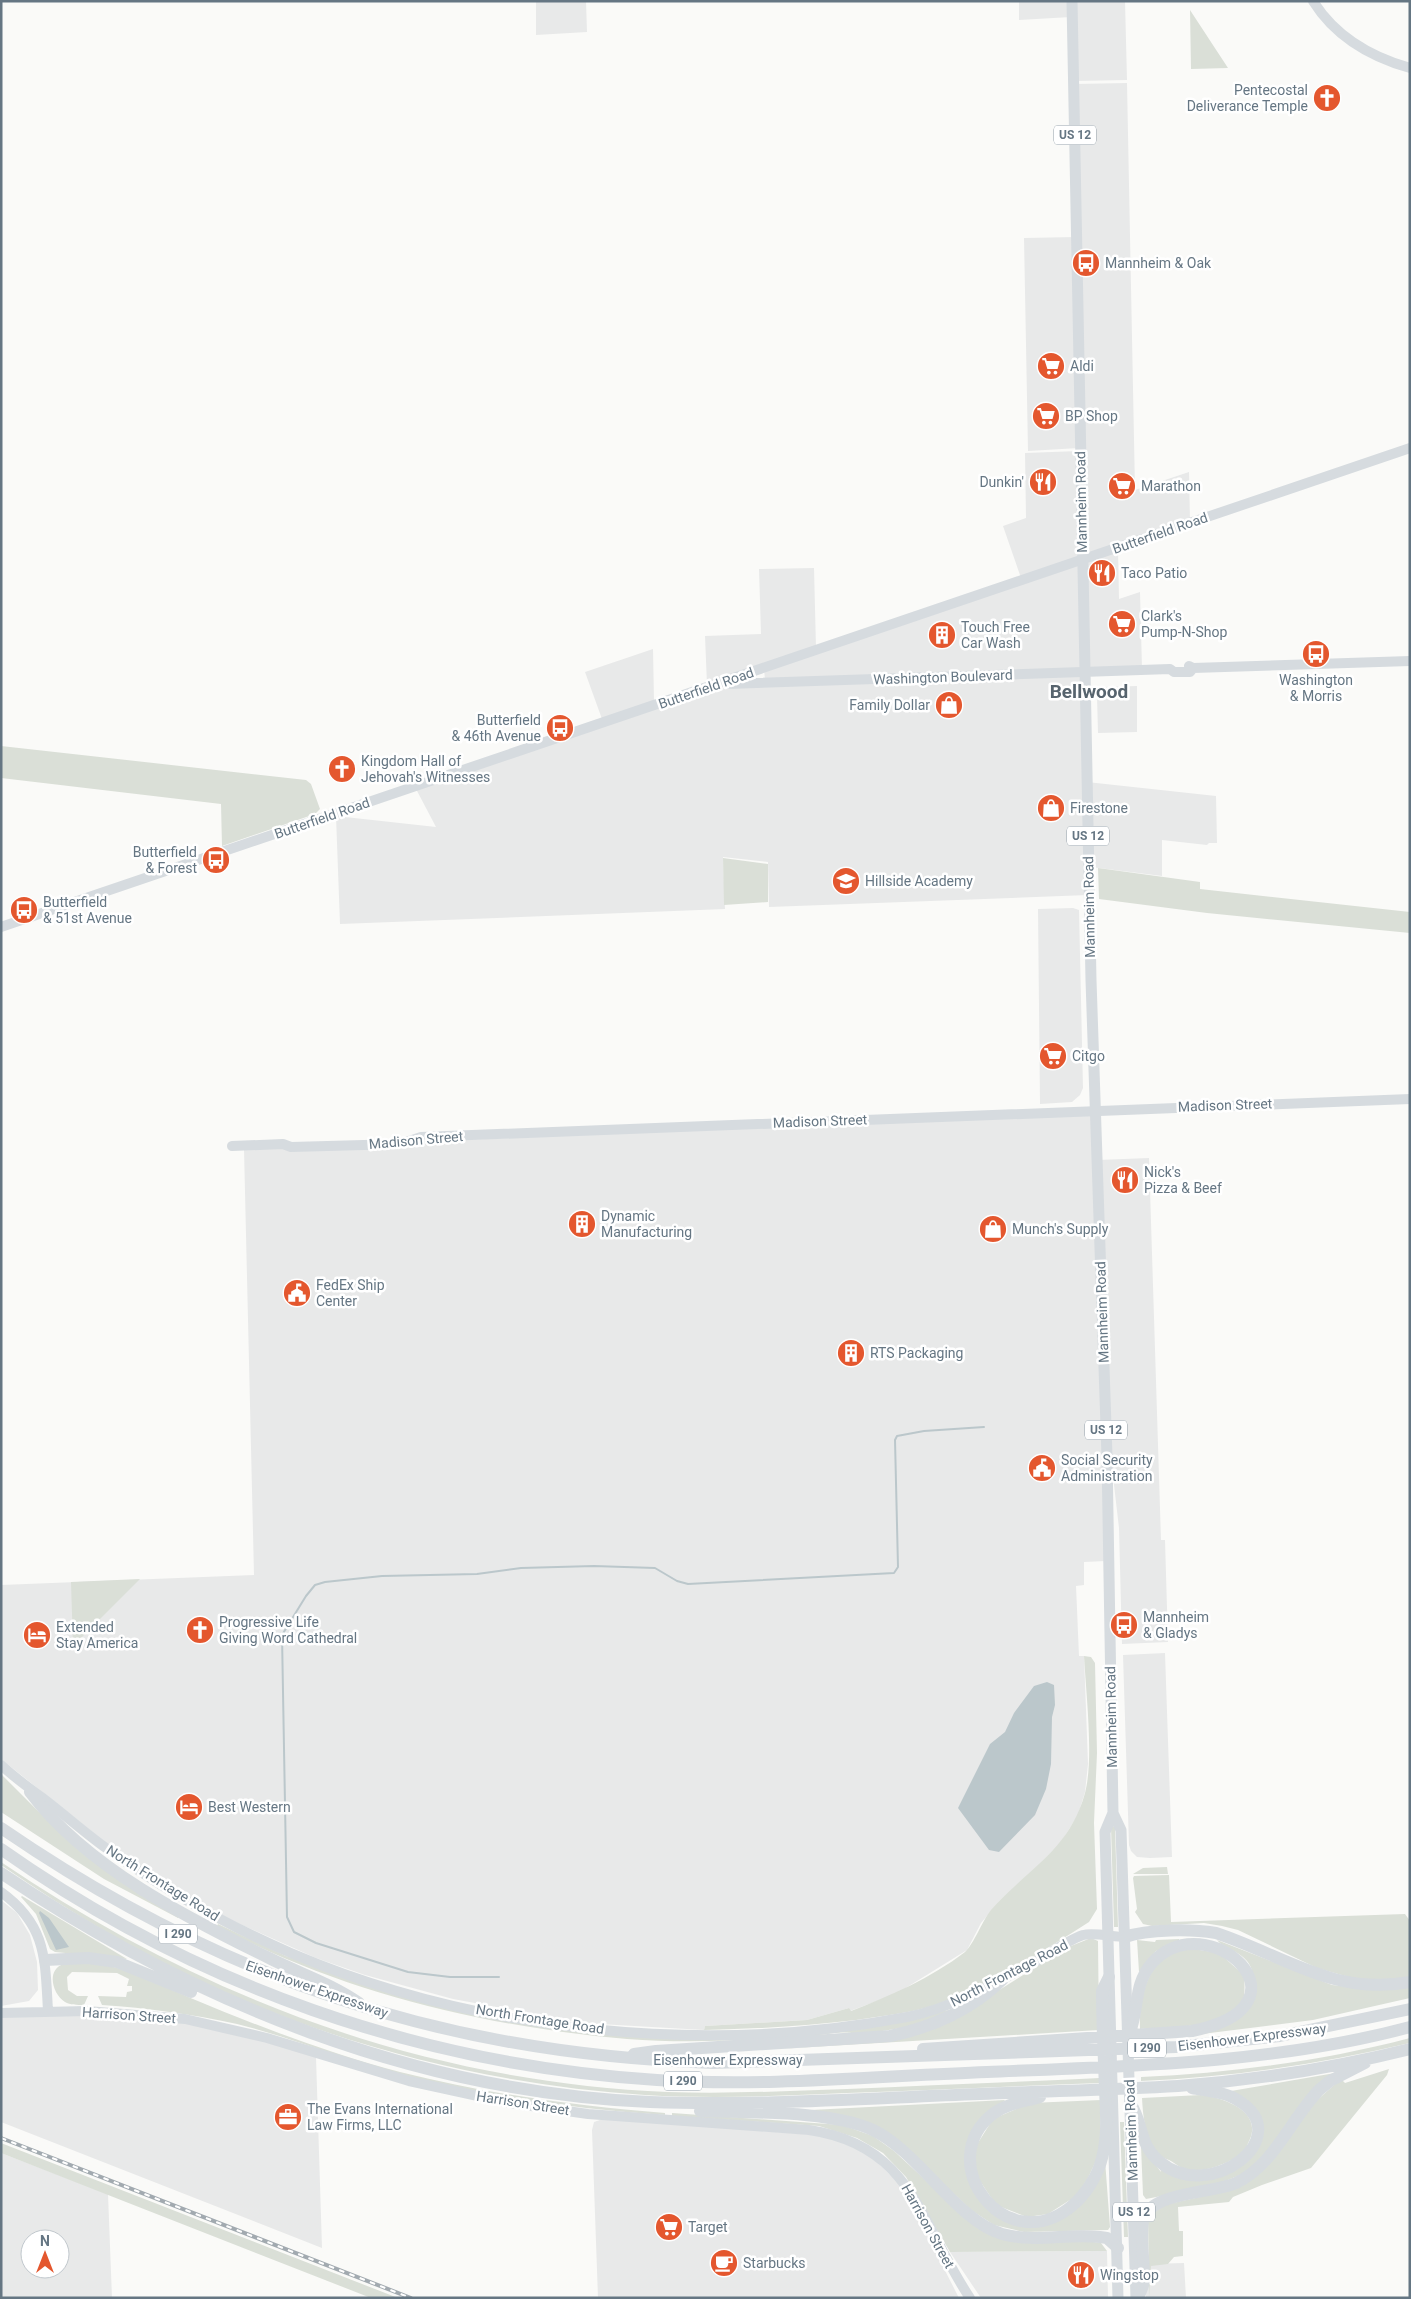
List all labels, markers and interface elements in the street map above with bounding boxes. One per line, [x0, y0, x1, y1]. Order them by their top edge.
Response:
place label: Pentecostal Deliverance Temple [1187, 82, 1308, 114]
church icon: Pentecostal Deliverance Temple [1312, 83, 1342, 113]
road number: US 12 [1054, 126, 1096, 144]
bus stop icon: Mannheim & Oak [1071, 248, 1101, 278]
place label: Mannheim & Oak [1105, 255, 1212, 271]
supermarket icon: Aldi [1036, 351, 1066, 381]
place label: Aldi [1070, 358, 1094, 374]
supermarket icon: BP Shop [1031, 401, 1061, 431]
place label: BP Shop [1065, 408, 1118, 424]
street label: Mannheim Road [1072, 451, 1090, 553]
restaurant icon: Dunkin' [1028, 467, 1058, 497]
supermarket icon: Marathon [1107, 471, 1137, 501]
place label: Dunkin' [979, 474, 1024, 490]
place label: Marathon [1141, 478, 1201, 494]
street label: Butterfield Road [1110, 509, 1210, 557]
restaurant icon: Taco Patio [1087, 558, 1117, 588]
place label: Taco Patio [1121, 565, 1187, 581]
place label: Clark's Pump-N-Shop [1141, 608, 1227, 640]
supermarket icon: Clark's Pump-N-Shop [1107, 609, 1137, 639]
place label: Touch Free Car Wash [961, 619, 1030, 651]
building icon: Touch Free Car Wash [927, 620, 957, 650]
bus stop icon: Washington & Morris [1301, 639, 1331, 669]
street label: Butterfield Road [656, 664, 756, 712]
street label: Washington Boulevard [873, 667, 1013, 687]
place label: Washington & Morris [1279, 672, 1353, 704]
district label: Bellwood [1050, 680, 1128, 703]
shop icon: Family Dollar [934, 690, 964, 720]
place label: Family Dollar [849, 697, 930, 713]
place label: Butterfield & 46th Avenue [452, 712, 541, 744]
bus stop icon: Butterfield & 46th Avenue [545, 713, 575, 743]
place label: Kingdom Hall of Jehovah's Witnesses [361, 753, 490, 785]
church icon: Kingdom Hall of Jehovah's Witnesses [327, 754, 357, 784]
shop icon: Firestone [1036, 793, 1066, 823]
street label: Butterfield Road [272, 794, 372, 842]
place label: Firestone [1070, 800, 1128, 816]
road number: US 12 [1067, 826, 1109, 846]
place label: Butterfield & Forest [133, 844, 197, 876]
bus stop icon: Butterfield & Forest [201, 845, 231, 875]
street label: Mannheim Road [1080, 856, 1098, 958]
school or university icon: Hillside Academy [831, 866, 861, 896]
place label: Hillside Academy [865, 873, 973, 889]
place label: Butterfield & 51st Avenue [43, 894, 132, 926]
bus stop icon: Butterfield & 51st Avenue [9, 895, 39, 925]
supermarket icon: Citgo [1038, 1041, 1068, 1071]
place label: Citgo [1072, 1048, 1105, 1064]
street label: Madison Street [1177, 1095, 1273, 1115]
street label: Madison Street [772, 1111, 868, 1131]
street label: Madison Street [368, 1128, 464, 1152]
place label: Nick's Pizza & Beef [1144, 1164, 1222, 1196]
restaurant icon: Nick's Pizza & Beef [1110, 1165, 1140, 1195]
place label: Dynamic Manufacturing [601, 1208, 692, 1240]
building icon: Dynamic Manufacturing [567, 1209, 597, 1239]
shop icon: Munch's Supply [978, 1214, 1008, 1244]
place label: Munch's Supply [1012, 1221, 1109, 1237]
street label: Mannheim Road [1092, 1261, 1112, 1363]
place label: FedEx Ship Center [316, 1277, 385, 1309]
public building icon: FedEx Ship Center [282, 1278, 312, 1308]
building icon: RTS Packaging [836, 1338, 866, 1368]
place label: RTS Packaging [870, 1345, 963, 1361]
road number: US 12 [1085, 1420, 1127, 1440]
place label: Social Security Administration [1061, 1452, 1153, 1484]
public building icon: Social Security Administration [1027, 1453, 1057, 1483]
place label: Mannheim & Gladys [1143, 1609, 1209, 1641]
bus stop icon: Mannheim & Gladys [1109, 1610, 1139, 1640]
place label: Progressive Life Giving Word Cathedral [219, 1614, 357, 1646]
church icon: Progressive Life Giving Word Cathedral [185, 1615, 215, 1645]
place label: Extended Stay America [56, 1619, 138, 1651]
hotel icon: Extended Stay America [22, 1620, 52, 1650]
street label: Mannheim Road [1102, 1666, 1120, 1768]
hotel icon: Best Western [174, 1792, 204, 1822]
place label: Best Western [208, 1799, 291, 1815]
street label: North Frontage Road [104, 1842, 222, 1924]
road number: I 290 [159, 1925, 197, 1944]
street label: North Frontage Road [948, 1936, 1070, 2010]
street label: Eisenhower Expressway [244, 1957, 391, 2021]
street label: North Frontage Road [475, 2001, 605, 2037]
street label: Harrison Street [82, 2004, 177, 2026]
street label: Eisenhower Expressway [1177, 2020, 1328, 2054]
road number: I 290 [1128, 2039, 1166, 2058]
street label: Eisenhower Expressway [653, 2052, 803, 2068]
road number: I 290 [664, 2072, 702, 2090]
street label: Mannheim Road [1121, 2079, 1141, 2181]
street label: Harrison Street [475, 2088, 571, 2118]
place label: The Evans International Law Firms, LLC [307, 2101, 453, 2133]
office icon: The Evans International Law Firms, LLC [273, 2102, 303, 2132]
street label: Harrison Street [898, 2181, 958, 2271]
road number: US 12 [1113, 2202, 1155, 2222]
supermarket icon: Target [654, 2212, 684, 2242]
place label: Target [688, 2219, 728, 2235]
north arrow [20, 2229, 70, 2279]
text: N [40, 2233, 50, 2249]
cafe icon: Starbucks [709, 2248, 739, 2278]
place label: Starbucks [743, 2255, 805, 2271]
restaurant icon: Wingstop [1066, 2260, 1096, 2290]
place label: Wingstop [1100, 2267, 1159, 2283]

